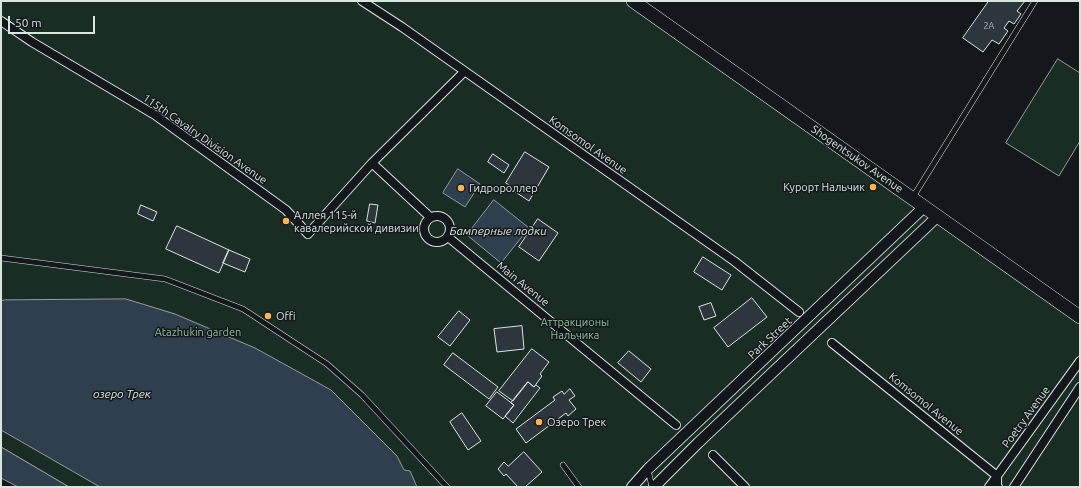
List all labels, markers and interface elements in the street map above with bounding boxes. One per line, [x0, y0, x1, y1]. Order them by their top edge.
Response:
scale bar [10, 8, 97, 34]
text: 50 m [15, 16, 42, 29]
house number: 2А [984, 21, 994, 31]
street label: 115th Cavalry Division Avenue [140, 91, 270, 187]
street label: Komsomol Avenue [547, 113, 629, 177]
street label: Shogentsukov Avenue [808, 122, 906, 196]
place label: Курорт Нальчик [783, 180, 865, 194]
place label: Гидророллер [469, 181, 538, 195]
marker: Курорт Нальчик [868, 182, 878, 192]
marker: Гидророллер [456, 183, 466, 193]
place label: Аллея 115-й кавалерийской дивизии [294, 208, 419, 234]
marker: Аллея 115-й кавалерийской дивизии [281, 216, 291, 226]
water label: Бамперные лодки [449, 224, 547, 238]
street label: Main Avenue [494, 259, 552, 309]
place label: Offi [276, 309, 296, 323]
marker: Offi [263, 311, 273, 321]
street label: Park Street [745, 314, 795, 362]
park label: Аттракционы Нальчика [541, 315, 609, 341]
park label: Atazhukin garden [155, 325, 241, 339]
street label: Komsomol Avenue [886, 370, 966, 438]
street label: Poetry Avenue [999, 384, 1053, 450]
water label: озеро Трек [93, 387, 151, 401]
place label: Озеро Трек [547, 415, 606, 429]
marker: Озеро Трек [534, 417, 544, 427]

